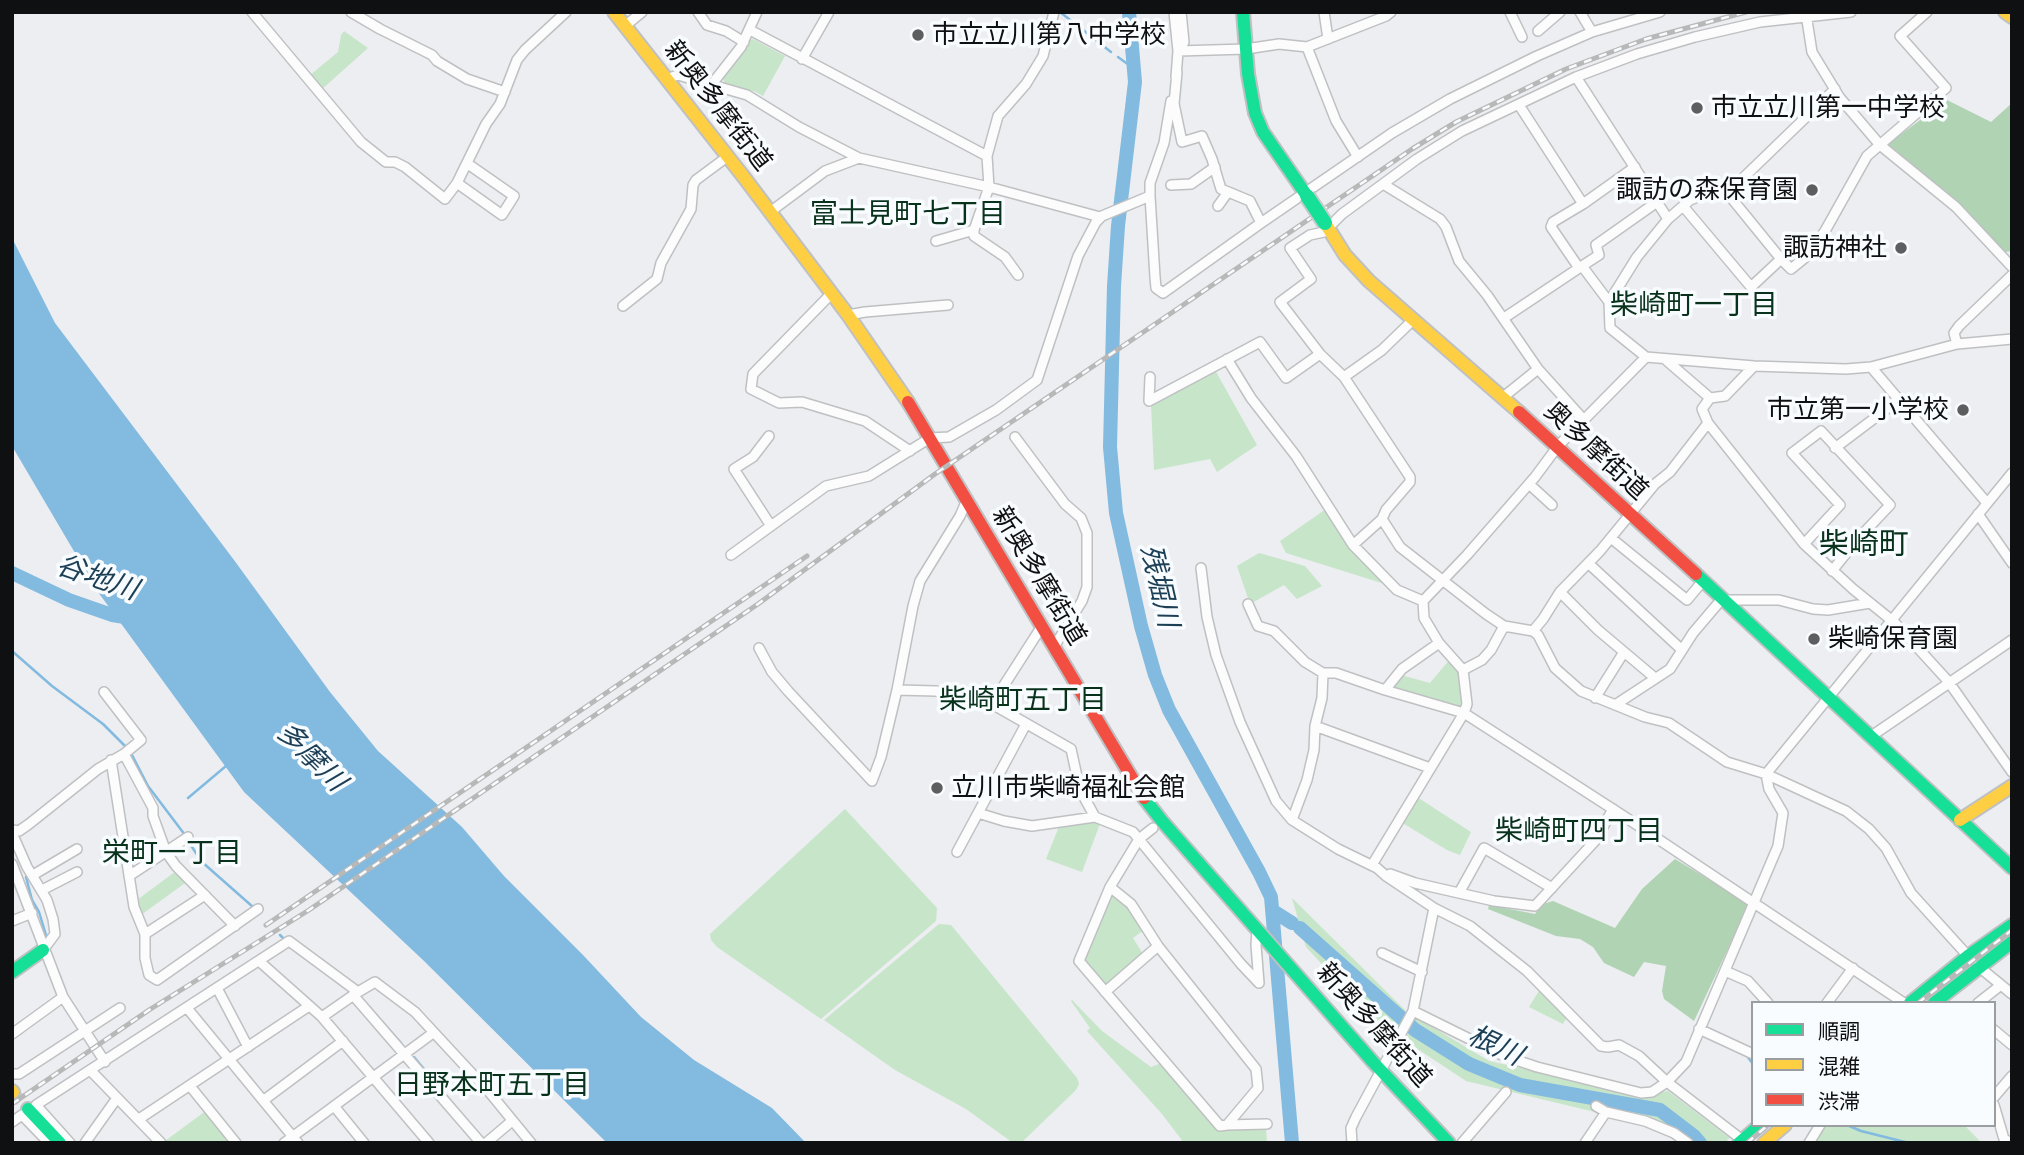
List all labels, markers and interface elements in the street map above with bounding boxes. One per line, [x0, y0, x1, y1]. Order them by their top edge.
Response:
place label: 市立立川第八中学校 [932, 19, 1166, 51]
marker: 市立立川第八中学校 [910, 27, 926, 43]
street label: 新奥多摩街道 [658, 35, 778, 177]
place label: 市立立川第一中学校 [1711, 92, 1945, 124]
marker: 市立立川第一中学校 [1689, 100, 1705, 116]
place label: 諏訪の森保育園 [1616, 174, 1798, 206]
marker: 諏訪の森保育園 [1804, 182, 1820, 198]
district label: 富士見町七丁目 [810, 198, 1006, 232]
place label: 諏訪神社 [1783, 232, 1887, 264]
marker: 諏訪神社 [1893, 240, 1909, 256]
district label: 柴崎町一丁目 [1610, 289, 1778, 323]
place label: 市立第一小学校 [1767, 394, 1949, 426]
street label: 奥多摩街道 [1538, 395, 1654, 507]
marker: 市立第一小学校 [1955, 402, 1971, 418]
street label: 新奥多摩街道 [985, 501, 1093, 651]
district label: 柴崎町 [1819, 527, 1909, 563]
water label: 残堀川 [1133, 541, 1185, 631]
water label: 谷地川 [52, 548, 142, 608]
place label: 柴崎保育園 [1828, 623, 1958, 655]
marker: 柴崎保育園 [1806, 631, 1822, 647]
district label: 柴崎町五丁目 [939, 684, 1107, 718]
water label: 多摩川 [269, 715, 353, 799]
place label: 立川市柴崎福祉会館 [951, 772, 1185, 804]
marker: 立川市柴崎福祉会館 [929, 780, 945, 796]
district label: 柴崎町四丁目 [1495, 815, 1663, 849]
district label: 栄町一丁目 [102, 837, 242, 871]
street label: 新奥多摩街道 [1310, 957, 1438, 1093]
legend [1751, 1001, 1996, 1127]
text: 順調 [1818, 1018, 1860, 1044]
water label: 根川 [1463, 1019, 1527, 1073]
text: 混雑 [1818, 1053, 1860, 1079]
district label: 日野本町五丁目 [394, 1069, 590, 1103]
text: 渋滞 [1818, 1088, 1860, 1114]

